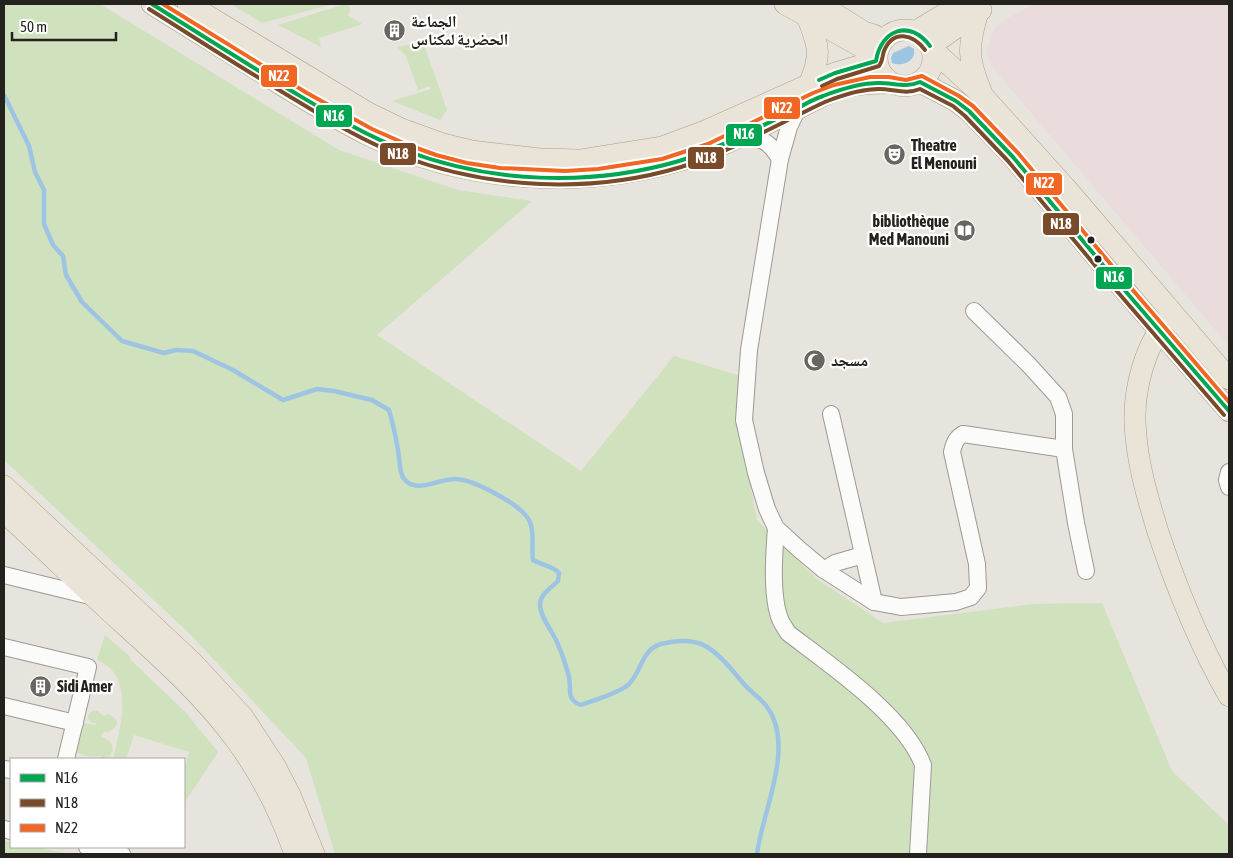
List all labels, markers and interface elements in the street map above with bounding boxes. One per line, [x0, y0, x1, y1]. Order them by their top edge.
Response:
scale bar [12, 10, 116, 42]
place label: الجماعة الحضرية لمكناس [411, 12, 508, 49]
text: 50 m [20, 18, 47, 35]
building icon: الجماعة الحضرية لمكناس [383, 18, 407, 42]
line badge: N22 [260, 64, 298, 88]
text: N22 [268, 68, 290, 84]
line badge: N22 [763, 96, 801, 120]
text: N22 [771, 100, 793, 116]
line badge: N16 [315, 104, 353, 128]
text: N16 [323, 108, 345, 124]
line badge: N16 [725, 123, 763, 147]
text: N16 [733, 126, 755, 142]
place label: Theatre El Menouni [911, 136, 977, 172]
line badge: N18 [379, 142, 417, 166]
theatre icon: Theatre El Menouni [883, 142, 907, 166]
text: N18 [387, 146, 409, 162]
line badge: N18 [687, 146, 725, 170]
text: N18 [695, 150, 717, 166]
line badge: N22 [1025, 172, 1063, 196]
text: N22 [1033, 175, 1055, 191]
place label: bibliothèque Med Manouni [869, 212, 949, 248]
line badge: N18 [1042, 212, 1080, 236]
text: N18 [1050, 216, 1072, 232]
library icon: bibliothèque Med Manouni [953, 218, 977, 242]
unlabelled marker [1086, 235, 1096, 245]
unlabelled marker [1093, 254, 1103, 264]
line badge: N16 [1095, 266, 1133, 290]
text: N16 [1103, 269, 1125, 285]
mosque icon: مسجد [803, 348, 827, 372]
place label: مسجد [831, 351, 868, 369]
building icon: Sidi Amer [29, 674, 53, 698]
place label: Sidi Amer [57, 677, 112, 695]
legend [10, 758, 185, 848]
text: N16 [55, 769, 78, 786]
text: N18 [55, 794, 78, 811]
text: N22 [55, 819, 78, 836]

